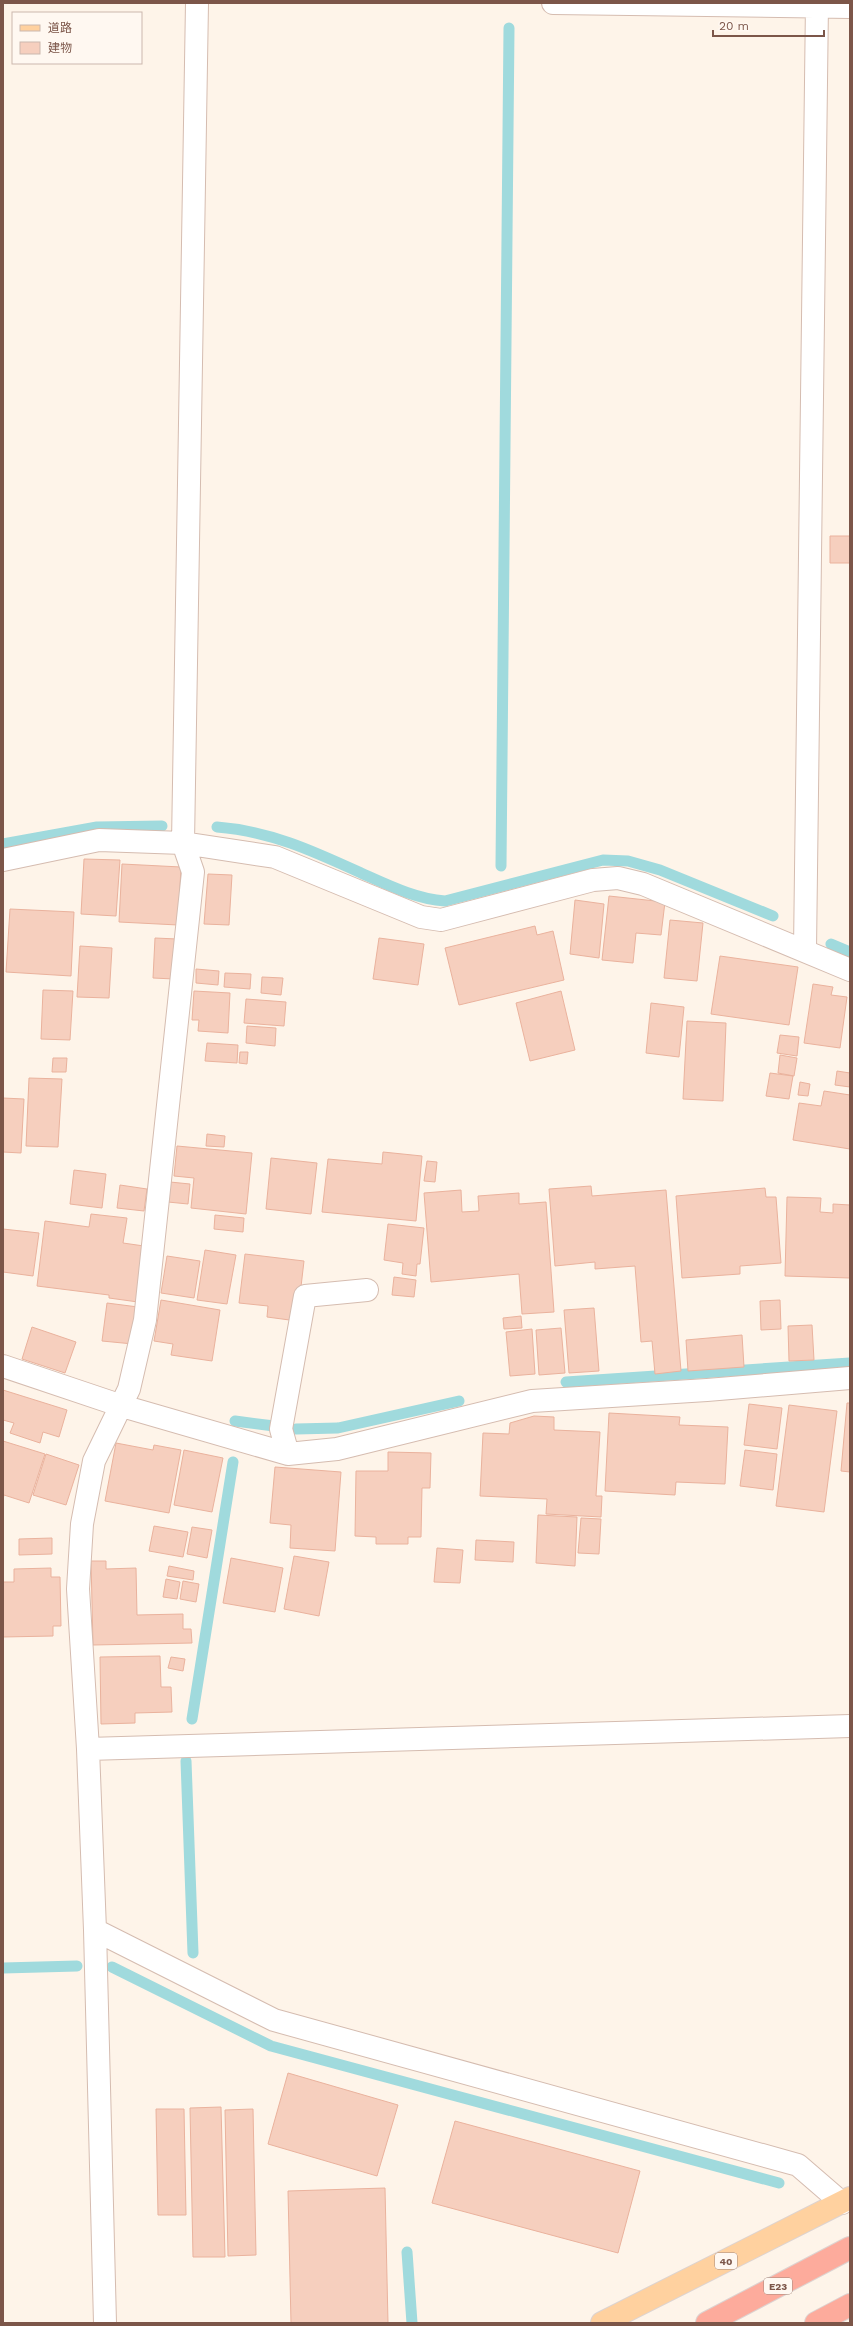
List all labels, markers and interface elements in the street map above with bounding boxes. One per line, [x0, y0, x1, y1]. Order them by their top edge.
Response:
legend [12, 12, 142, 64]
scale bar [713, 12, 824, 38]
text: 20 m [719, 19, 749, 33]
text: 道路 [48, 21, 72, 35]
text: 建物 [48, 41, 72, 55]
road number: 40 [715, 2253, 737, 2269]
road number: E23 [764, 2278, 792, 2294]

